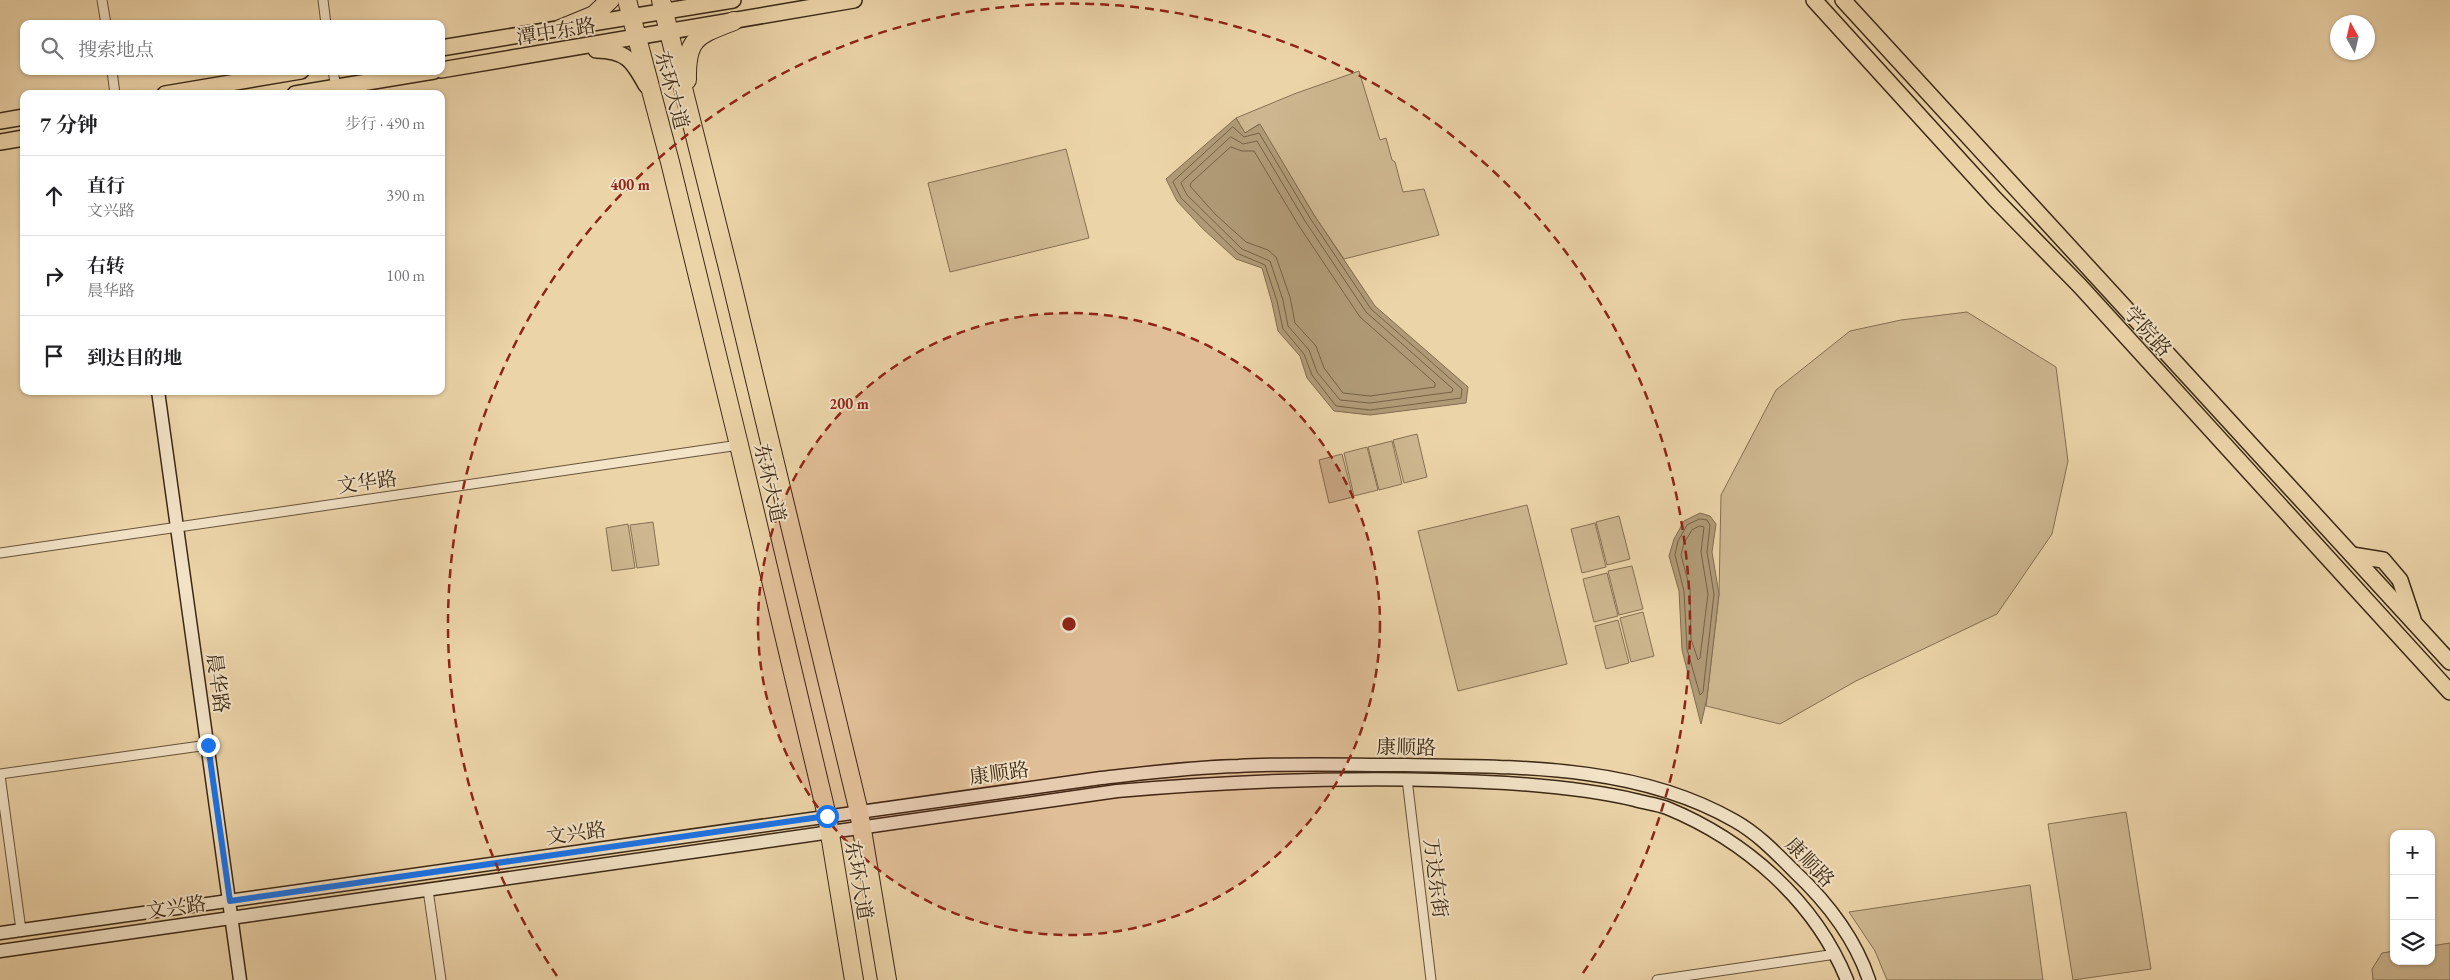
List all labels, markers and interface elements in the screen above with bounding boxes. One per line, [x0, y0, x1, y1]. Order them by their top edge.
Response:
street label: 潭中东路 [514, 12, 598, 50]
north arrow [2330, 15, 2375, 60]
search box [20, 20, 445, 75]
icon: search [38, 34, 66, 62]
text: 搜索地点 [78, 37, 154, 62]
street label: 东环大道 [649, 48, 695, 132]
text: 7 分钟 [40, 111, 98, 138]
text: 步行 · 490 m [345, 113, 425, 134]
text: 直行 [87, 173, 125, 198]
text: 400 m [610, 175, 650, 194]
icon: ahead [40, 182, 68, 210]
text: 390 m [386, 185, 425, 206]
text: 文兴路 [87, 200, 135, 221]
text: 右转 [87, 253, 125, 278]
icon: right [40, 262, 68, 290]
text: 100 m [386, 265, 425, 286]
text: 晨华路 [87, 280, 135, 301]
street label: 学院路 [2118, 300, 2178, 362]
icon: arrive [40, 342, 68, 370]
text: 到达目的地 [87, 345, 182, 370]
text: 200 m [829, 394, 869, 413]
street label: 东环大道 [748, 441, 792, 525]
street label: 文华路 [335, 465, 399, 499]
centre of rings [1060, 615, 1078, 633]
street label: 晨华路 [201, 651, 235, 715]
street label: 康顺路 [1376, 733, 1436, 761]
route end [197, 734, 220, 757]
street label: 康顺路 [967, 756, 1031, 790]
route start [816, 805, 839, 828]
street label: 文兴路 [544, 816, 608, 850]
map controls [2390, 830, 2435, 965]
button: + [2390, 830, 2435, 875]
street label: 康顺路 [1780, 831, 1840, 893]
street label: 万达东街 [1418, 837, 1454, 919]
street label: 东环大道 [839, 838, 879, 922]
button: − [2390, 875, 2435, 920]
street label: 文兴路 [144, 890, 208, 924]
button: layers [2390, 920, 2435, 965]

